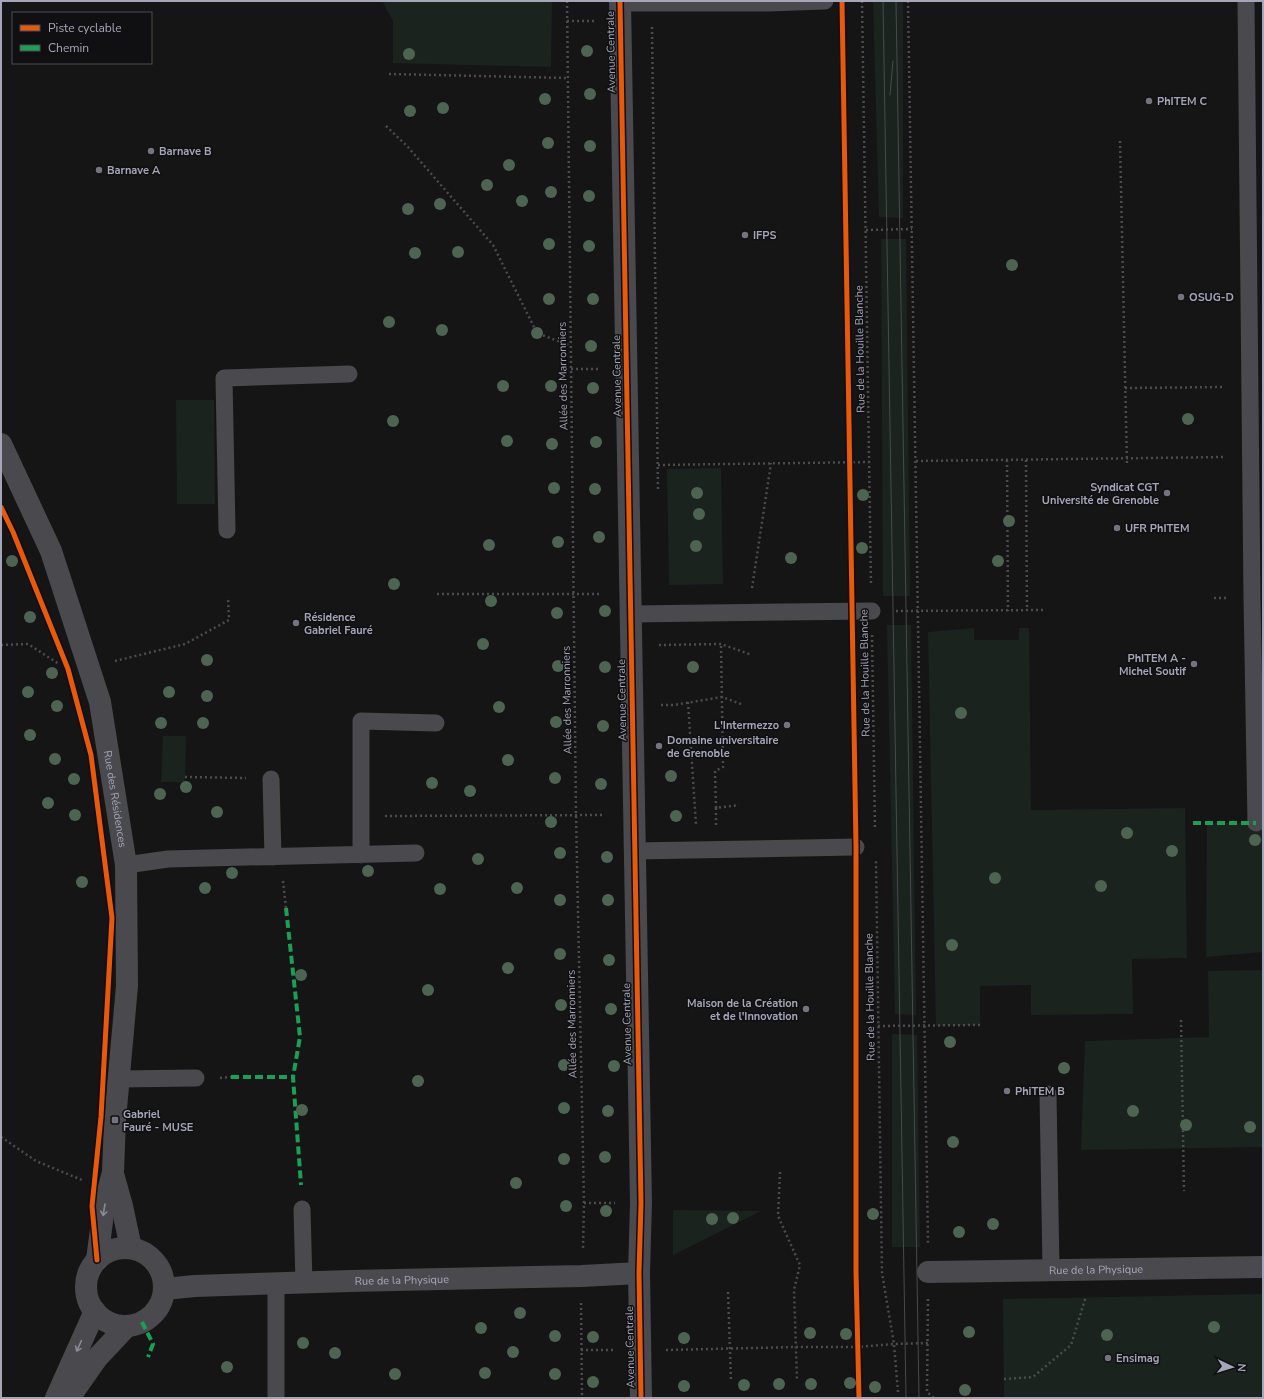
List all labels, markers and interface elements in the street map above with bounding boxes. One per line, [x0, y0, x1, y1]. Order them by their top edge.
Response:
street label: Avenue Centrale [603, 11, 619, 93]
legend [12, 12, 152, 64]
text: Piste cyclable [48, 20, 122, 36]
text: Chemin [48, 40, 89, 56]
place label: PhITEM C [1157, 94, 1208, 109]
marker: PhITEM C [1144, 96, 1154, 106]
place label: Barnave B [159, 144, 211, 159]
marker: Barnave B [146, 146, 156, 156]
place label: Barnave A [107, 163, 161, 178]
marker: Barnave A [94, 165, 104, 175]
place label: IFPS [753, 228, 776, 243]
marker: IFPS [740, 230, 750, 240]
street label: Rue de la Houille Blanche [851, 285, 869, 413]
place label: OSUG-D [1189, 290, 1234, 305]
marker: OSUG-D [1176, 292, 1186, 302]
street label: Allée des Marronniers [555, 322, 571, 430]
street label: Avenue Centrale [609, 335, 625, 417]
place label: Syndicat CGT Université de Grenoble [1042, 480, 1159, 508]
marker: Syndicat CGT Université de Grenoble [1162, 488, 1172, 498]
place label: UFR PhITEM [1125, 521, 1189, 536]
marker: UFR PhITEM [1112, 523, 1122, 533]
street label: Rue de la Houille Blanche [856, 609, 874, 737]
place label: Résidence Gabriel Fauré [304, 610, 373, 638]
marker: Résidence Gabriel Fauré [291, 618, 301, 628]
street label: Allée des Marronniers [559, 646, 575, 754]
place label: PhITEM A - Michel Soutif [1119, 651, 1187, 679]
street label: Avenue Centrale [614, 659, 630, 741]
marker: PhITEM A - Michel Soutif [1189, 659, 1199, 669]
place label: L'Intermezzo [714, 718, 779, 733]
marker: L'Intermezzo [782, 720, 792, 730]
place label: Domaine universitaire de Grenoble [667, 733, 779, 761]
marker: Domaine universitaire de Grenoble [654, 741, 664, 751]
street label: Rue des Résidences [100, 749, 131, 849]
street label: Rue de la Houille Blanche [861, 933, 879, 1061]
street label: Allée des Marronniers [564, 970, 580, 1078]
street label: Avenue Centrale [619, 983, 635, 1065]
place label: Maison de la Création et de l'Innovation [687, 996, 798, 1024]
marker: Maison de la Création et de l'Innovation [801, 1004, 811, 1014]
place label: PhiTEM B [1015, 1084, 1065, 1099]
marker: PhiTEM B [1002, 1086, 1012, 1096]
place label: Gabriel Fauré - MUSE [123, 1107, 193, 1135]
marker: Gabriel Fauré - MUSE [110, 1115, 120, 1125]
one-way arrow [100, 1203, 108, 1216]
street label: Rue de la Physique [1049, 1261, 1143, 1278]
street label: Rue de la Physique [354, 1271, 449, 1288]
street label: Avenue Centrale [622, 1306, 638, 1388]
one-way arrow [75, 1340, 82, 1352]
north arrow [1212, 1347, 1252, 1387]
place label: Ensimag [1116, 1351, 1159, 1366]
marker: Ensimag [1103, 1353, 1113, 1363]
text: N [1234, 1363, 1249, 1372]

